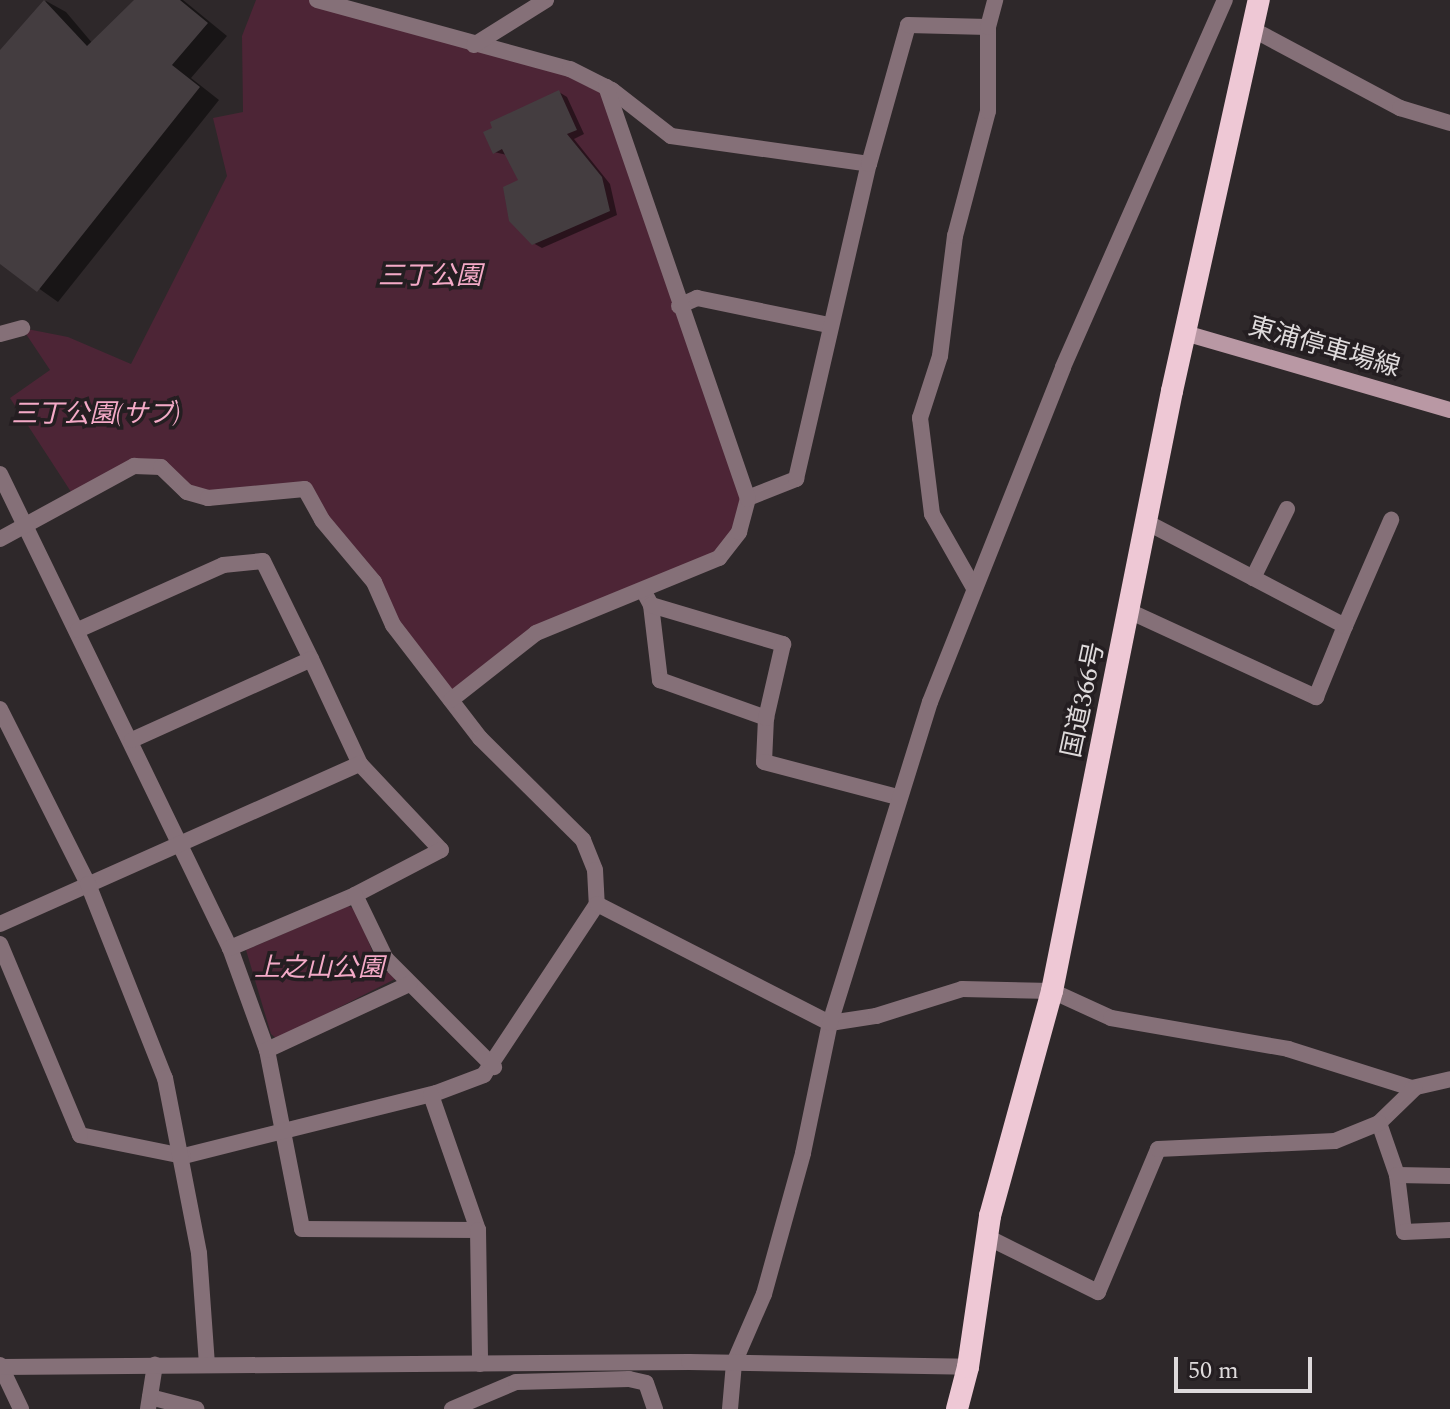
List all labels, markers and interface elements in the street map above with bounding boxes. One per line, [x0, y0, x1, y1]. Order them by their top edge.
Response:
park label: 三丁公園 [378, 261, 482, 293]
street label: 東浦停車場線 [1245, 312, 1403, 384]
park label: 三丁公園(サブ) [12, 399, 180, 431]
street label: 国道366号 [1057, 640, 1111, 760]
park label: 上之山公園 [254, 953, 384, 985]
scale bar [1178, 1341, 1316, 1391]
text: 50 m [1188, 1353, 1239, 1389]

